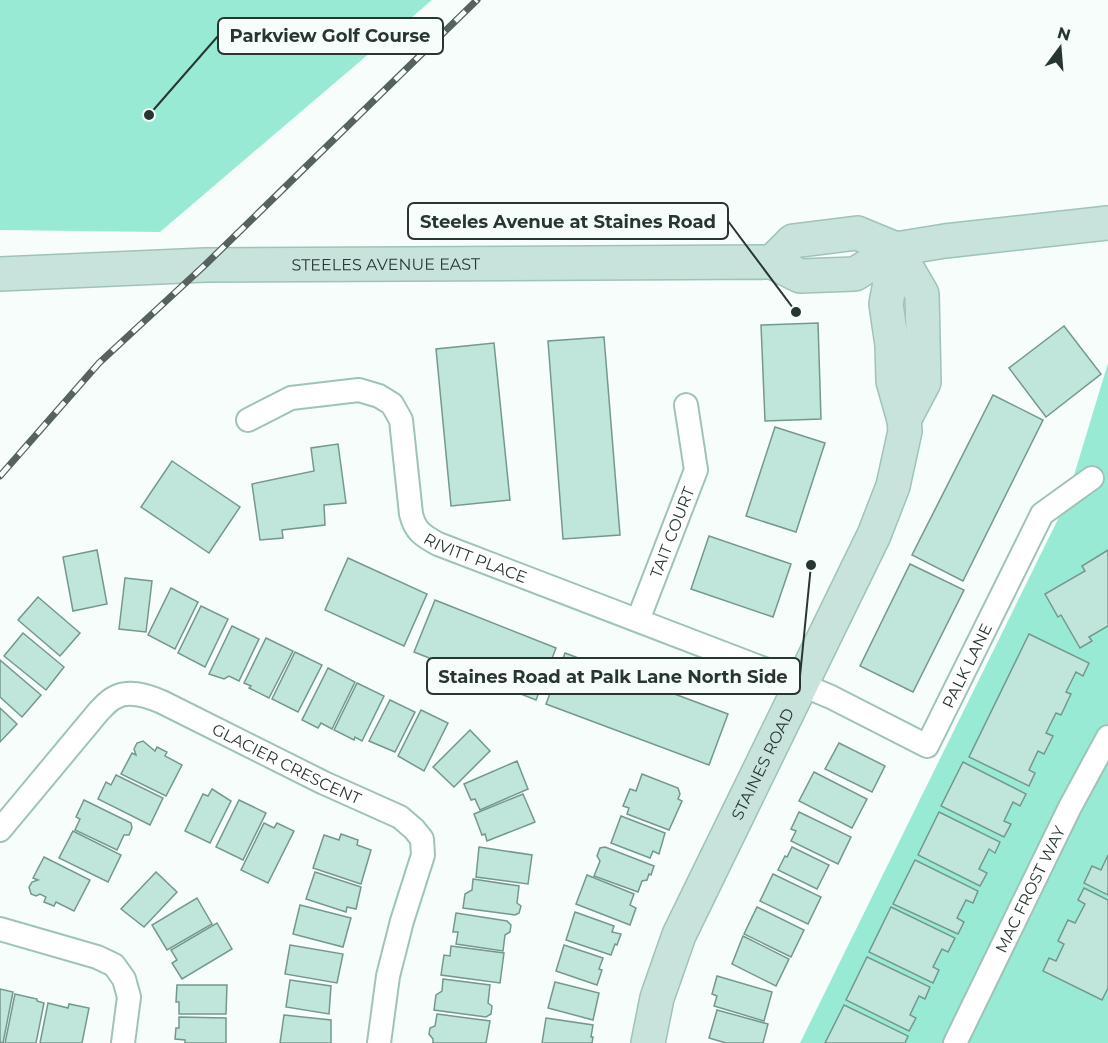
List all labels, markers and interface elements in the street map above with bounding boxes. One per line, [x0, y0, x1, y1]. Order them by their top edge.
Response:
callout: Parkview Golf Course [218, 18, 443, 54]
north arrow [1030, 18, 1090, 78]
text: N [1055, 23, 1073, 45]
text: Parkview Golf Course [230, 25, 430, 47]
callout: Steeles Avenue at Staines Road [408, 203, 728, 239]
text: Steeles Avenue at Staines Road [420, 211, 716, 233]
street label: STEELES AVENUE EAST [291, 254, 481, 274]
street label: TAIT COURT [646, 483, 698, 580]
street label: RIVITT PLACE [421, 529, 530, 587]
street label: PALK LANE [938, 620, 996, 711]
callout: Staines Road at Palk Lane North Side [427, 658, 800, 694]
text: Staines Road at Palk Lane North Side [438, 666, 788, 688]
street label: STAINES ROAD [727, 705, 798, 823]
street label: GLACIER CRESCENT [209, 719, 365, 808]
street label: MAC FROST WAY [991, 822, 1069, 956]

